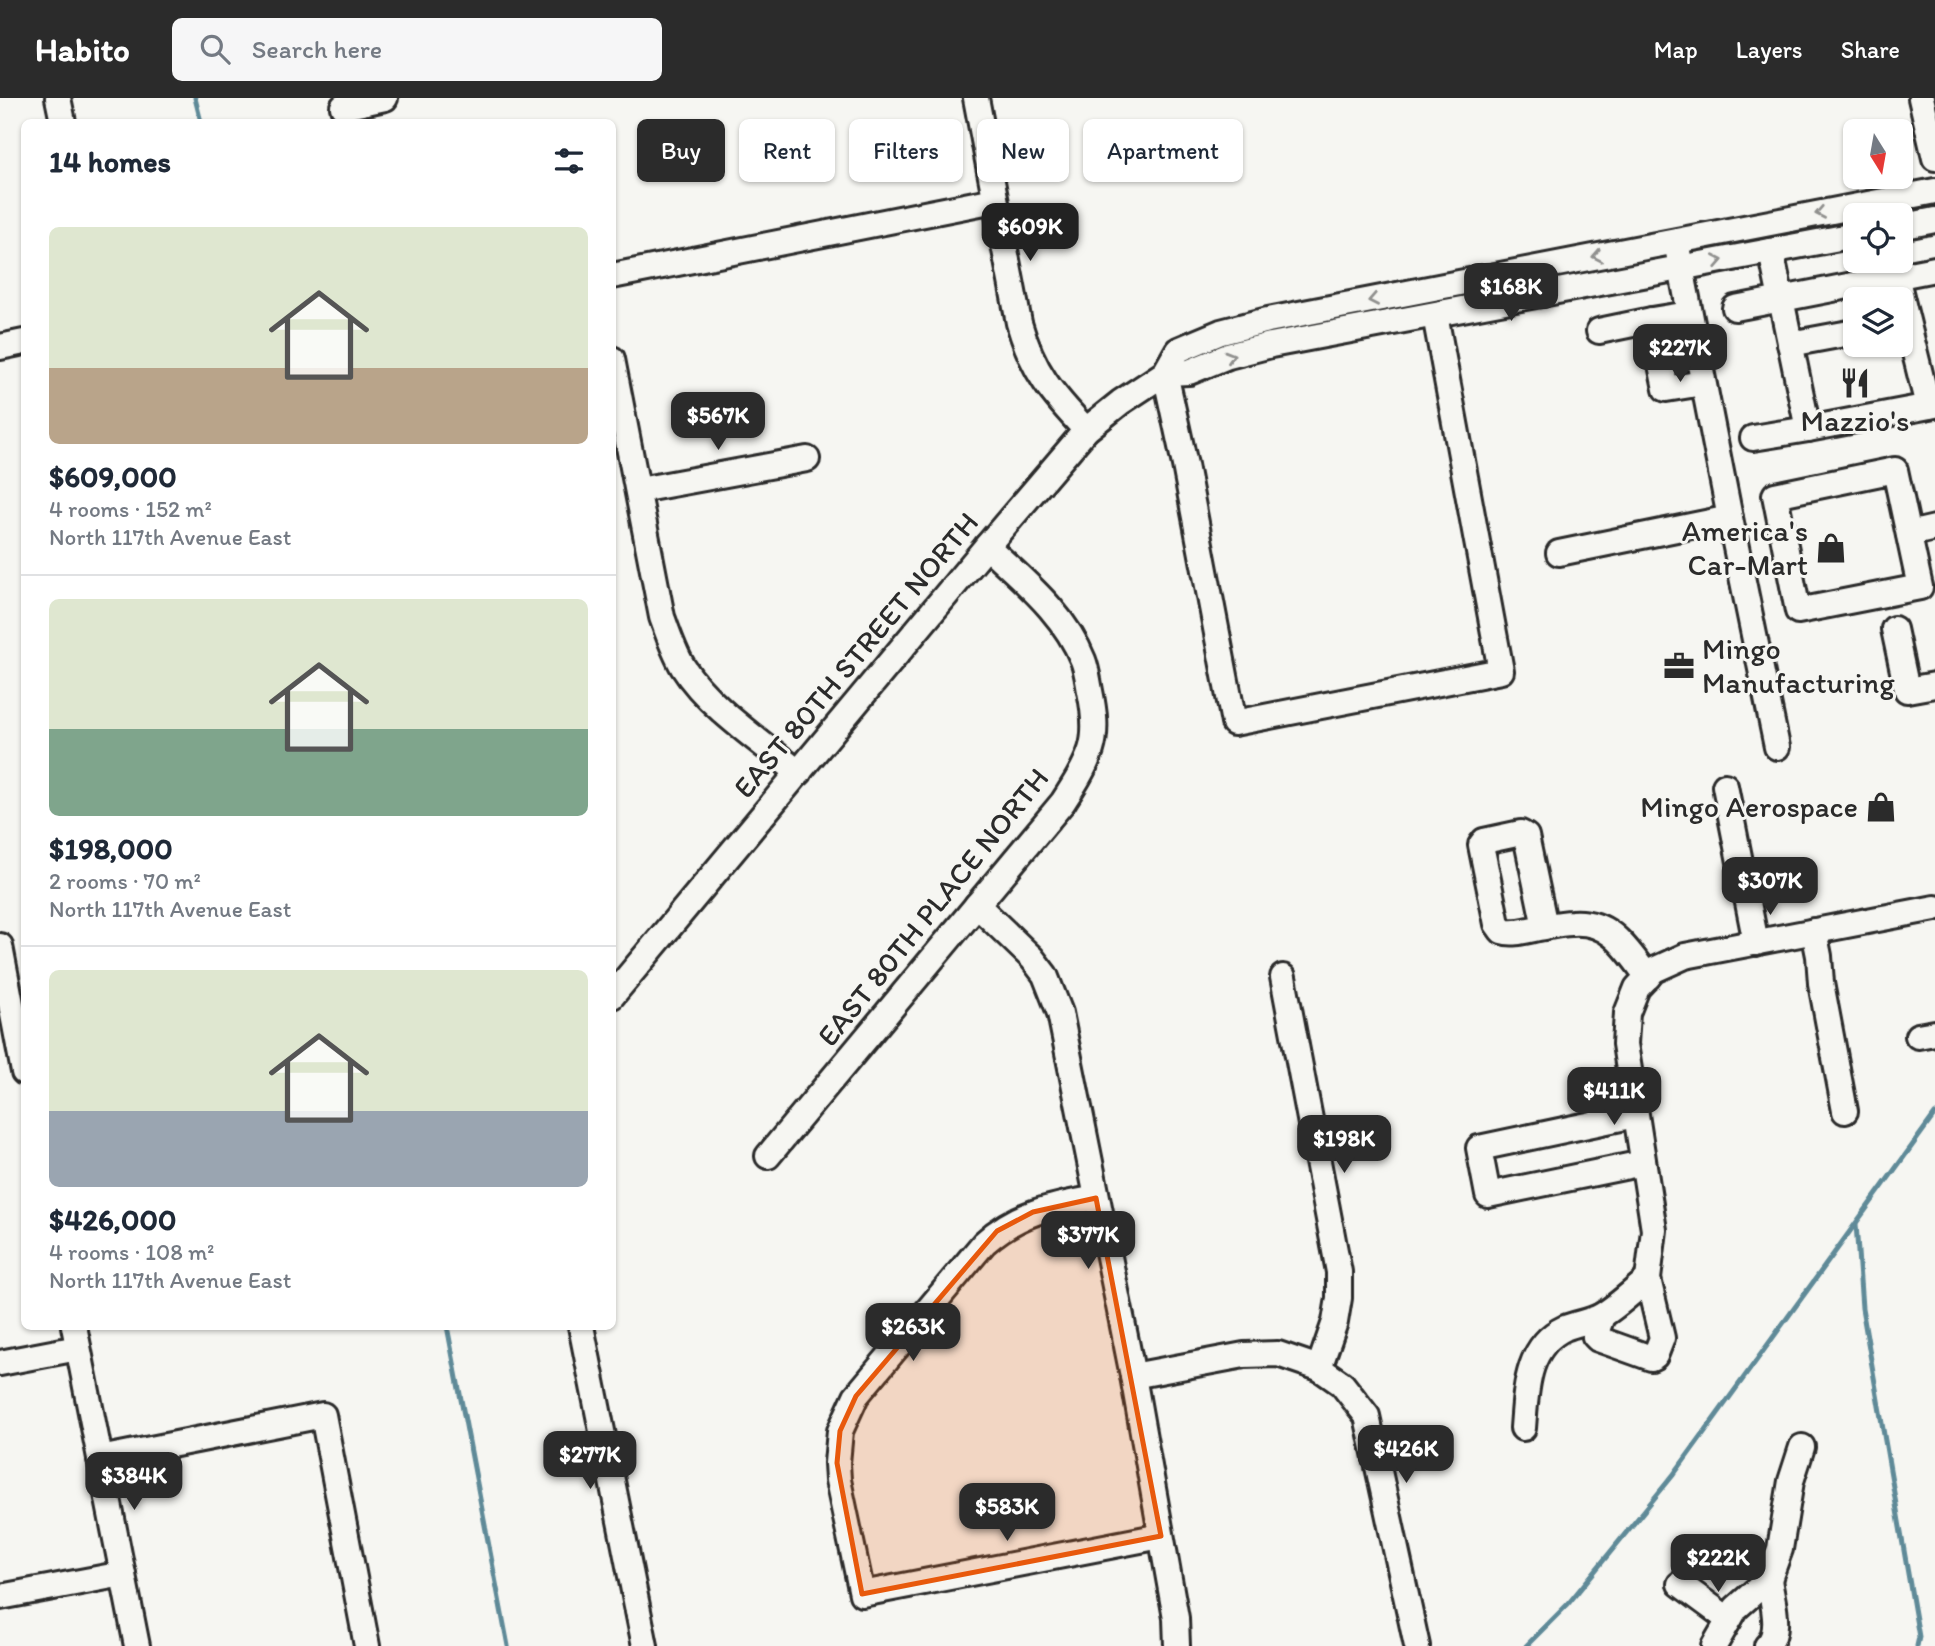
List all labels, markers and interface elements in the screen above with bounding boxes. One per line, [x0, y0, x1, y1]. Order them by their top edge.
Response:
search box [172, 18, 662, 81]
text: Habito [35, 30, 130, 69]
icon: search [196, 30, 234, 68]
text: Search here [252, 33, 382, 65]
text: Map [1654, 35, 1698, 64]
text: Layers [1736, 35, 1803, 64]
text: Share [1841, 35, 1900, 64]
chip: Buy [637, 119, 725, 182]
chip: Rent [739, 119, 835, 182]
chip: Filters [849, 119, 963, 182]
chip: New [977, 119, 1069, 182]
chip: Apartment [1083, 119, 1243, 182]
north arrow [1843, 119, 1913, 189]
map controls [1843, 119, 1913, 357]
icon: filters [550, 142, 588, 180]
text: 14 homes [49, 143, 171, 180]
button: locate [1843, 203, 1913, 273]
pin: $609K [981, 204, 1079, 263]
one-way arrow [1814, 205, 1826, 220]
text: $609K [998, 212, 1062, 240]
one-way arrow [1591, 248, 1603, 263]
one-way arrow [1712, 254, 1724, 269]
pin: $168K [1462, 264, 1560, 323]
icon: home [256, 272, 382, 398]
text: $168K [1480, 272, 1542, 300]
button: layers [1843, 287, 1913, 357]
one-way arrow [1367, 291, 1379, 306]
pin: $227K [1631, 324, 1729, 384]
text: $227K [1649, 333, 1711, 361]
one-way arrow [1224, 350, 1236, 365]
restaurant icon: Mazzio's [1838, 366, 1872, 400]
pin: $567K [669, 392, 767, 452]
text: $567K [687, 401, 749, 429]
place label: Mazzio's [1801, 402, 1909, 439]
text: $609,000 [49, 458, 177, 495]
text: 4 rooms · 152 m² [49, 495, 212, 523]
street label: EAST 80TH STREET NORTH [725, 504, 986, 805]
place label: America's Car-Mart [1682, 512, 1808, 583]
text: North 117th Avenue East [49, 523, 292, 551]
shop icon: America's Car-Mart [1814, 531, 1848, 565]
place label: Mingo Manufacturing [1702, 630, 1895, 701]
icon: home [256, 644, 382, 770]
office icon: Mingo Manufacturing [1662, 649, 1696, 683]
street label: EAST 80TH PLACE NORTH [809, 760, 1056, 1053]
place label: Mingo Aerospace [1640, 788, 1858, 825]
shop icon: Mingo Aerospace [1864, 790, 1898, 824]
text: $198,000 [49, 830, 173, 867]
pin: $307K [1721, 858, 1819, 917]
text: $307K [1738, 866, 1802, 894]
text: 2 rooms · 70 m² [49, 867, 201, 895]
text: North 117th Avenue East [49, 895, 292, 923]
icon: home [256, 1015, 382, 1141]
pin: $411K [1565, 1068, 1663, 1127]
text: $411K [1583, 1076, 1645, 1104]
pin: $198K [1295, 1116, 1393, 1175]
text: $198K [1313, 1124, 1375, 1152]
text: $426,000 [49, 1201, 176, 1238]
pin: $377K [1039, 1212, 1137, 1271]
text: $377K [1057, 1220, 1119, 1248]
text: 4 rooms · 108 m² [49, 1238, 214, 1266]
text: North 117th Avenue East [49, 1266, 292, 1294]
pin: $263K [864, 1304, 962, 1363]
text: $263K [881, 1312, 945, 1340]
pin: $426K [1357, 1426, 1455, 1485]
pin: $277K [541, 1432, 639, 1491]
text: $426K [1374, 1434, 1438, 1462]
text: $277K [559, 1440, 621, 1468]
pin: $384K [85, 1452, 183, 1512]
text: $384K [101, 1461, 167, 1489]
pin: $583K [958, 1484, 1056, 1543]
text: $583K [975, 1492, 1039, 1520]
pin: $222K [1669, 1534, 1767, 1594]
text: $222K [1687, 1543, 1749, 1571]

